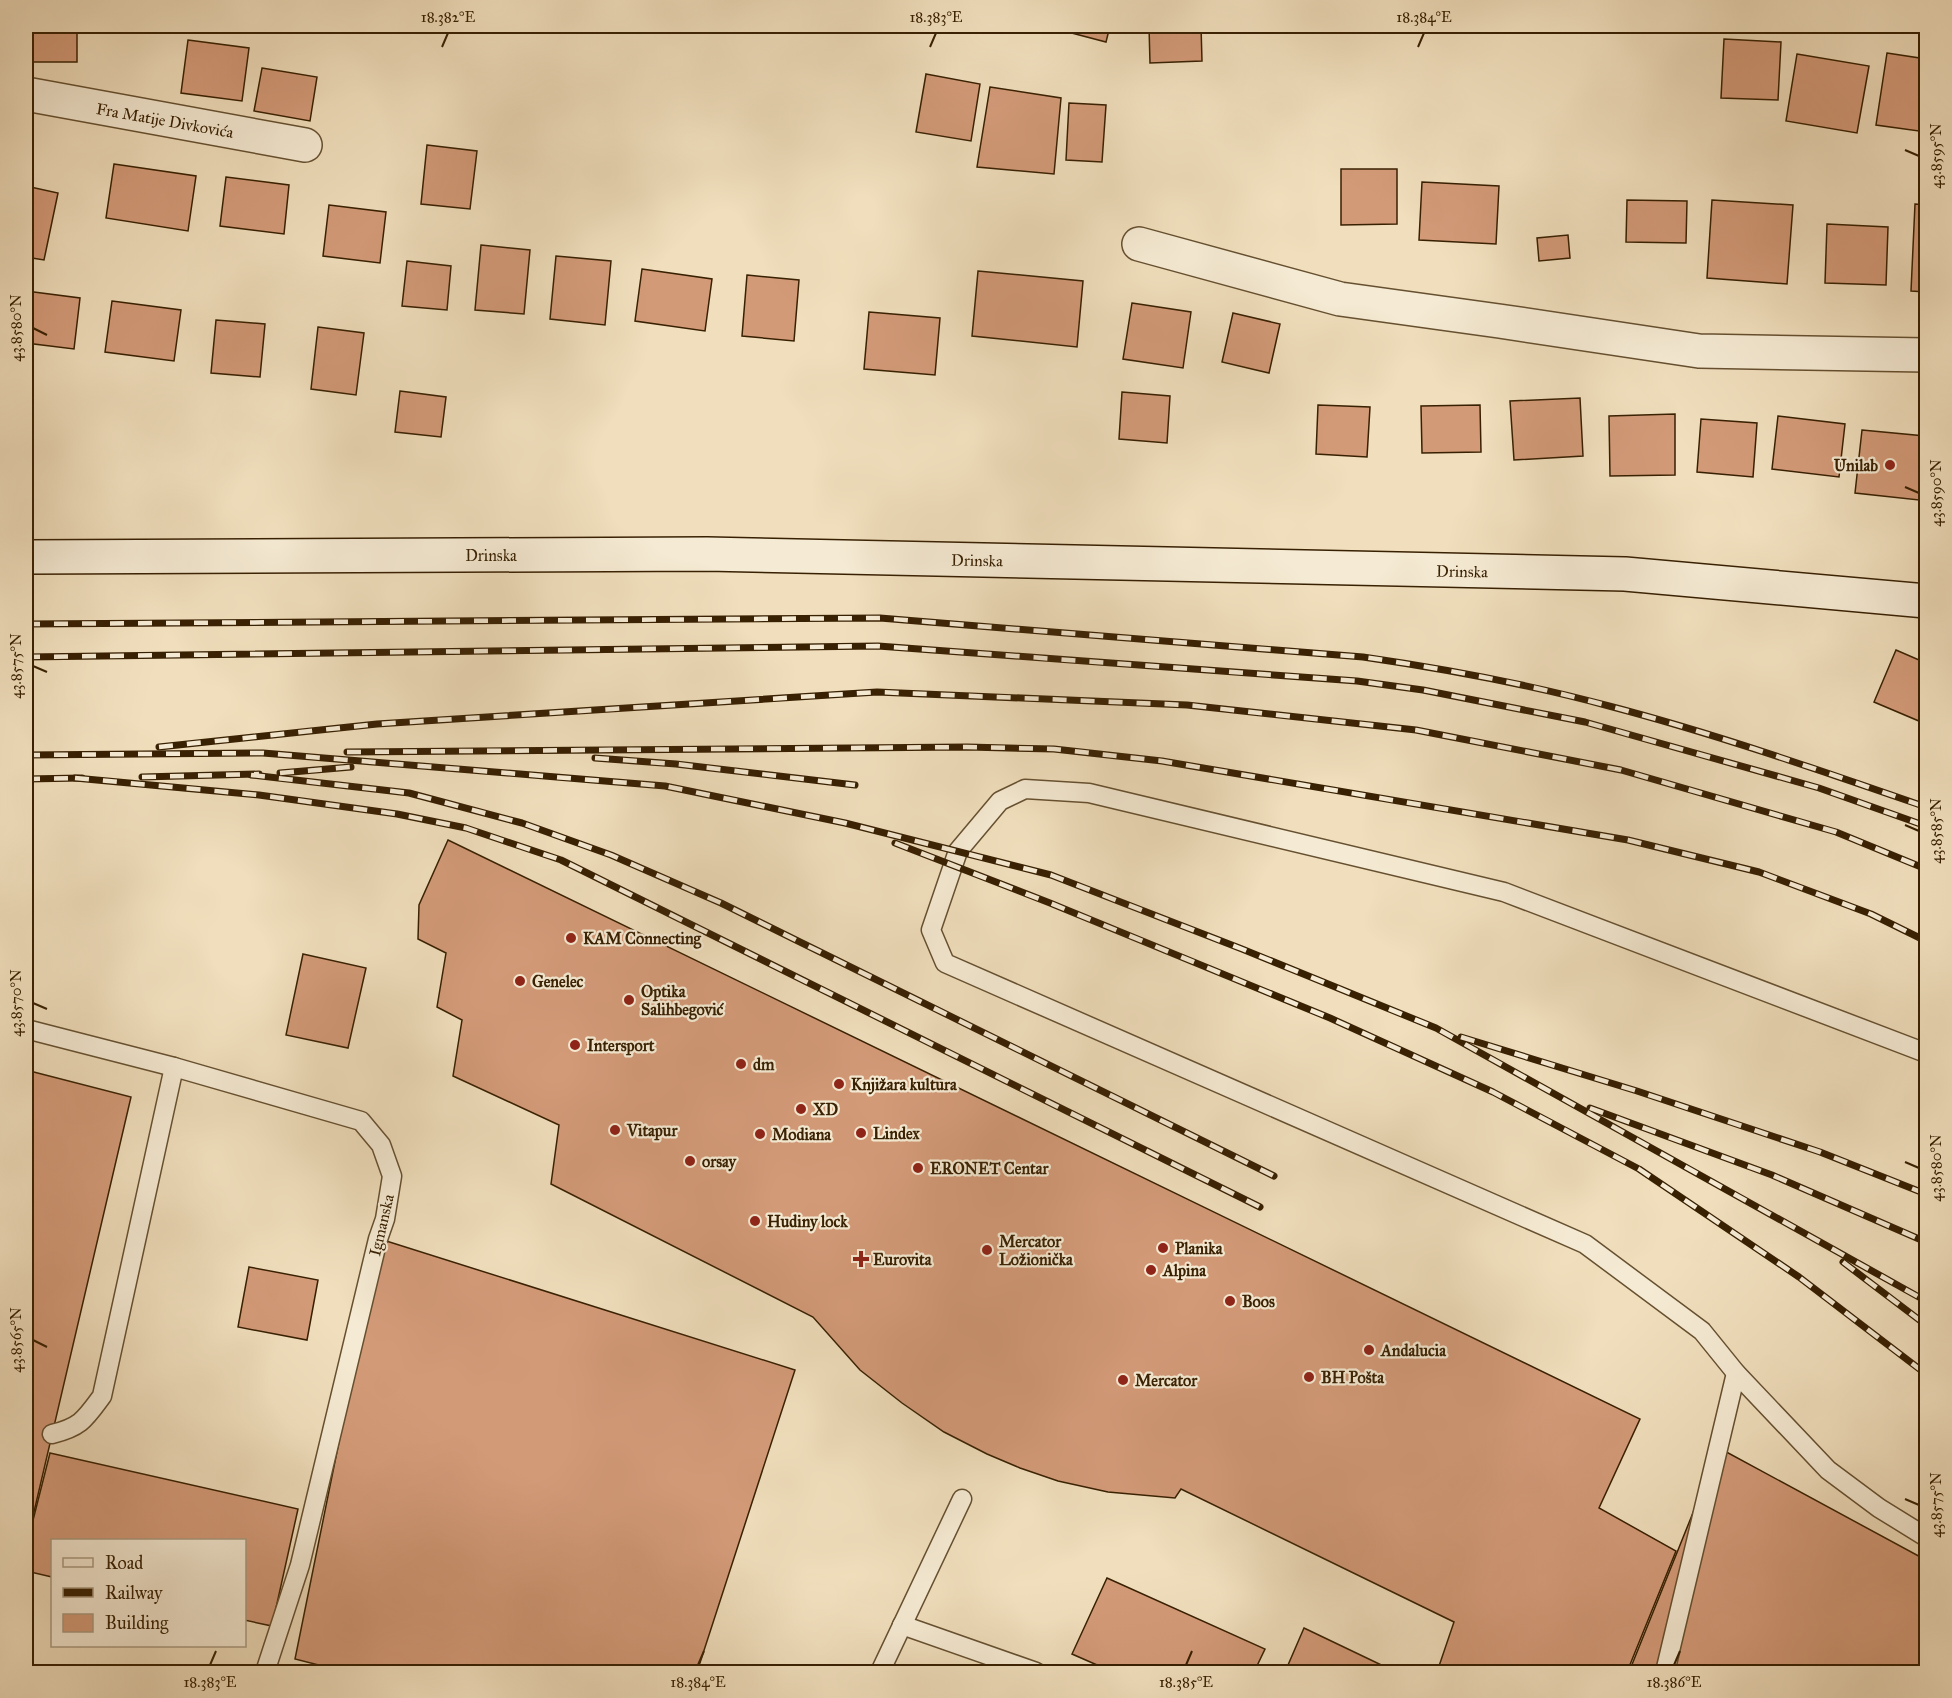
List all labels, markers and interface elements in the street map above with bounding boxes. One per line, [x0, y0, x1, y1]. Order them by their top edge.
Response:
text: 18.382°E [421, 8, 476, 26]
text: 18.383°E [909, 8, 963, 26]
text: 18.384°E [1396, 8, 1452, 26]
street label: Fra Matije Divkovića [95, 99, 235, 142]
text: 43.8595°N [1927, 123, 1945, 189]
text: 43.8580°N [7, 294, 25, 362]
place label: Unilab [1834, 456, 1878, 475]
marker: Unilab [1883, 458, 1897, 472]
text: 43.8590°N [1927, 459, 1945, 527]
street label: Drinska [465, 546, 517, 565]
street label: Drinska [951, 551, 1003, 570]
street label: Drinska [1436, 562, 1488, 581]
text: 43.8575°N [7, 633, 25, 699]
text: 43.8585°N [1927, 798, 1945, 864]
place label: KAM Connecting [583, 929, 702, 949]
marker: KAM Connecting [564, 931, 578, 945]
text: 43.8570°N [7, 969, 25, 1037]
place label: Genelec [532, 972, 584, 991]
marker: Genelec [513, 974, 527, 988]
place label: Optika Salihbegović [641, 982, 725, 1020]
marker: Optika Salihbegović [622, 993, 636, 1007]
place label: Intersport [587, 1036, 655, 1056]
marker: Intersport [568, 1038, 582, 1052]
place label: dm [753, 1055, 775, 1074]
marker: dm [734, 1057, 748, 1071]
place label: Knjižara kultura [851, 1075, 958, 1095]
marker: Knjižara kultura [832, 1077, 846, 1091]
place label: XD [812, 1100, 838, 1119]
marker: XD [794, 1102, 808, 1116]
place label: Vitapur [626, 1121, 678, 1141]
marker: Vitapur [608, 1123, 622, 1137]
place label: Lindex [873, 1124, 921, 1143]
place label: Modiana [772, 1125, 832, 1144]
marker: Lindex [854, 1126, 868, 1140]
marker: Modiana [753, 1127, 767, 1141]
text: 43.8580°N [1927, 1134, 1945, 1202]
place label: orsay [702, 1152, 738, 1172]
marker: orsay [683, 1154, 697, 1168]
place label: ERONET Centar [930, 1159, 1049, 1178]
marker: ERONET Centar [911, 1161, 925, 1175]
street label: Igmanska [365, 1192, 399, 1258]
place label: Hudiny lock [767, 1212, 848, 1232]
marker: Hudiny lock [748, 1214, 762, 1228]
place label: Mercator Ložionička [999, 1232, 1074, 1269]
place label: Planika [1175, 1239, 1224, 1258]
marker: Planika [1156, 1241, 1170, 1255]
marker: Mercator Ložionička [980, 1243, 994, 1257]
place label: Eurovita [873, 1250, 933, 1269]
marker: Eurovita [854, 1252, 868, 1266]
place label: Alpina [1162, 1261, 1207, 1281]
marker: Alpina [1144, 1263, 1158, 1277]
place label: Boos [1242, 1292, 1275, 1311]
marker: Boos [1223, 1294, 1237, 1308]
text: 43.8565°N [7, 1307, 25, 1373]
place label: Andalucia [1380, 1341, 1447, 1360]
marker: Andalucia [1362, 1343, 1376, 1357]
place label: BH Pošta [1321, 1368, 1385, 1387]
marker: BH Pošta [1302, 1370, 1316, 1384]
place label: Mercator [1135, 1371, 1198, 1390]
marker: Mercator [1116, 1373, 1130, 1387]
text: 43.8575°N [1927, 1472, 1945, 1538]
legend [51, 1539, 246, 1647]
text: Road [105, 1552, 143, 1574]
text: Railway [105, 1582, 163, 1604]
text: Building [105, 1612, 169, 1635]
text: 18.383°E [183, 1673, 237, 1691]
text: 18.384°E [670, 1673, 726, 1691]
text: 18.385°E [1159, 1673, 1213, 1691]
text: 18.386°E [1647, 1673, 1702, 1691]

